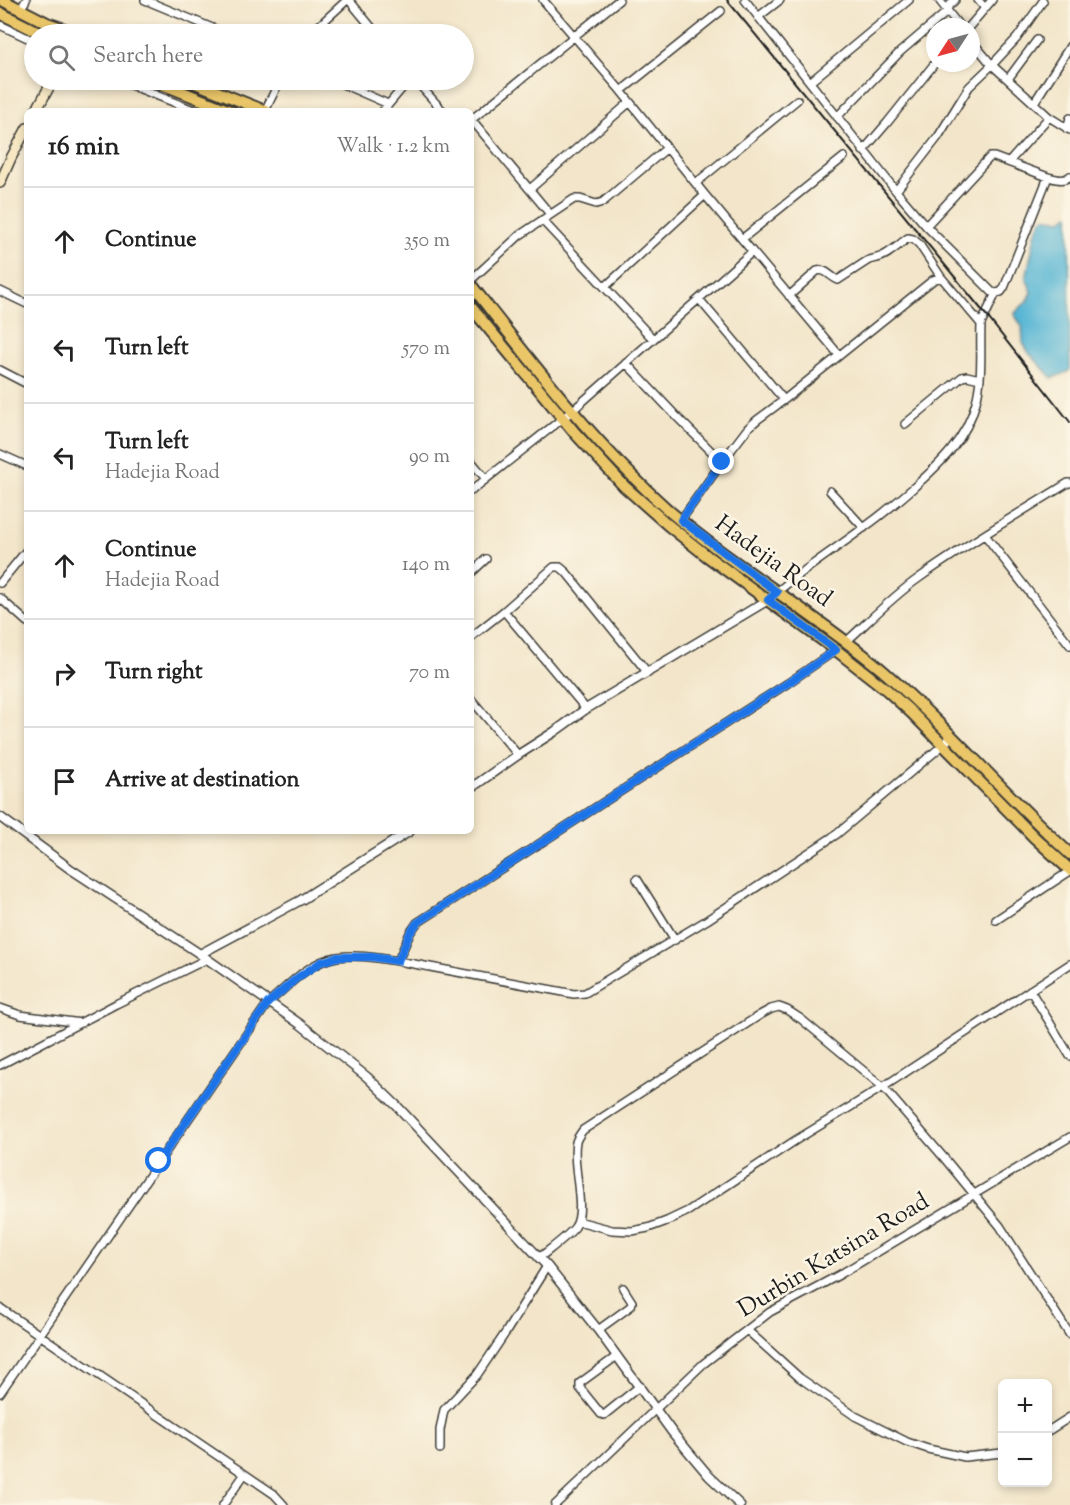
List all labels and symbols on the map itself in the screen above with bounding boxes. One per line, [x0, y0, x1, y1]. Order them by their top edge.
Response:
north arrow [926, 18, 980, 72]
route end [708, 448, 734, 474]
street label: Hadejia Road [707, 508, 839, 616]
route start [145, 1147, 171, 1173]
street label: Durbin Katsina Road [732, 1185, 936, 1327]

